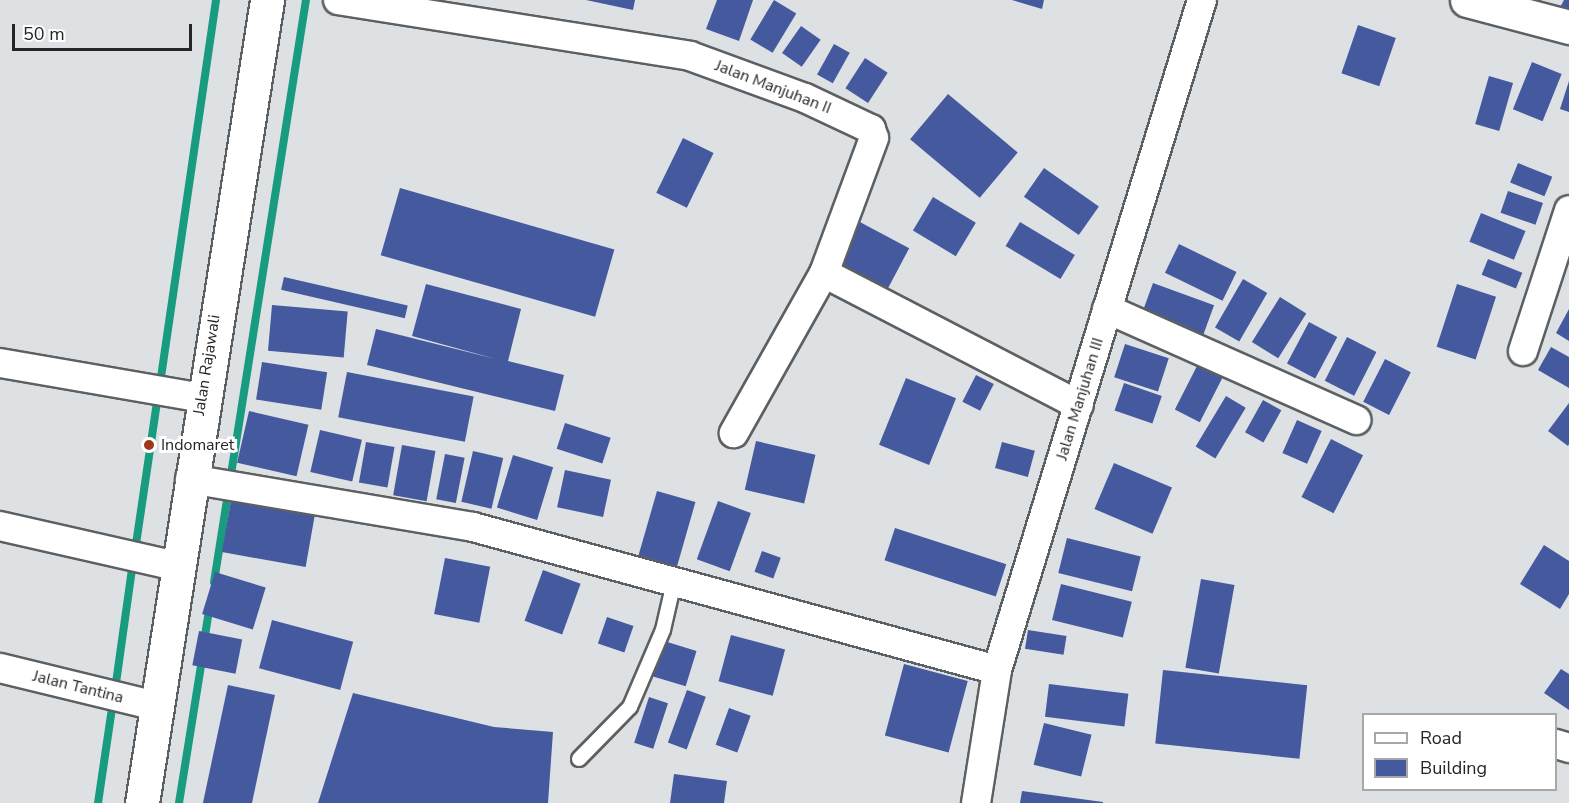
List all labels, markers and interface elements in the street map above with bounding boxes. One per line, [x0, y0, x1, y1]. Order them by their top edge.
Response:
scale bar [15, 12, 195, 50]
text: 50 m [23, 22, 65, 46]
street label: Jalan Manjuhan II [712, 56, 834, 118]
street label: Jalan Rajawali [190, 313, 224, 417]
street label: Jalan Manjuhan III [1052, 335, 1108, 463]
place label: Indomaret [161, 435, 234, 455]
marker: Indomaret [142, 438, 156, 452]
street label: Jalan Tantina [31, 666, 125, 708]
legend [1362, 713, 1557, 791]
text: Road [1420, 726, 1462, 750]
text: Building [1420, 756, 1487, 780]

